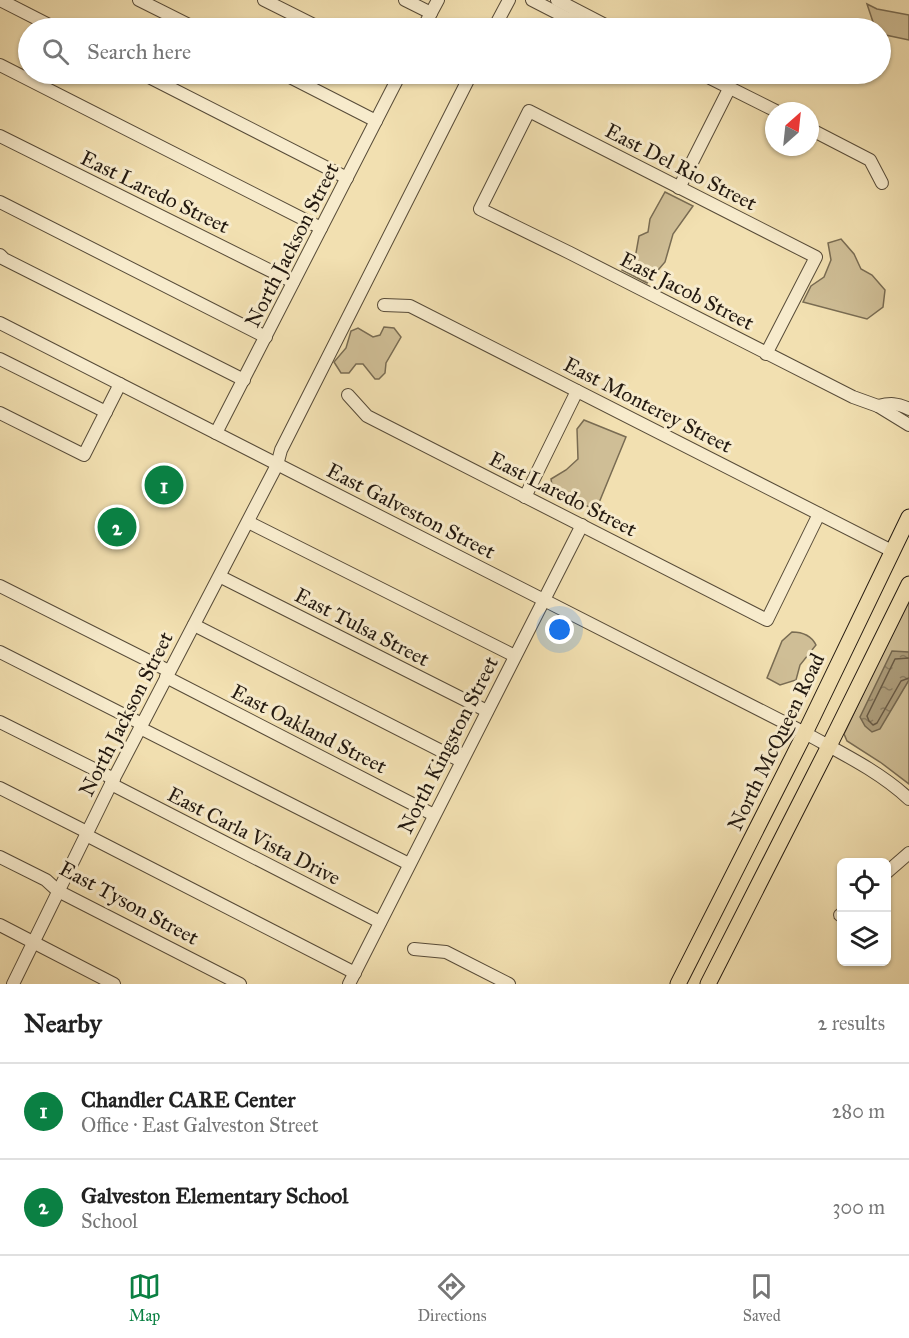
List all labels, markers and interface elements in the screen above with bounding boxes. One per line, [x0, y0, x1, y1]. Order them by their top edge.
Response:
search box [18, 18, 891, 84]
icon: search [39, 35, 72, 68]
text: Search here [87, 38, 191, 65]
north arrow [765, 102, 819, 156]
street label: East Del Rio Street [601, 118, 762, 217]
street label: East Laredo Street [76, 145, 234, 240]
street label: North Jackson Street [239, 158, 345, 332]
street label: East Jacob Street [616, 246, 759, 336]
street label: East Monterey Street [559, 351, 737, 459]
street label: East Laredo Street [485, 446, 642, 543]
street label: East Galveston Street [322, 457, 500, 565]
pin: 1 [144, 462, 184, 508]
pin: 2 [98, 504, 136, 550]
street label: East Tulsa Street [290, 582, 434, 672]
your location [545, 615, 574, 644]
street label: North Jackson Street [73, 627, 179, 801]
street label: North McQueen Road [722, 649, 830, 835]
street label: North Kingston Street [392, 652, 504, 838]
street label: East Oakland Street [227, 679, 392, 780]
street label: East Carla Vista Drive [163, 781, 345, 891]
street label: East Tyson Street [55, 855, 204, 951]
map controls [837, 858, 891, 966]
button: locate [837, 858, 891, 912]
button: layers [837, 912, 891, 966]
text: Nearby [24, 1007, 102, 1039]
text: 2 results [817, 1011, 885, 1035]
text: Chandler CARE Center [81, 1086, 295, 1113]
text: 1 [40, 1099, 47, 1123]
text: 280 m [832, 1099, 885, 1123]
text: Office · East Galveston Street [81, 1113, 319, 1137]
text: Galveston Elementary School [81, 1182, 348, 1209]
text: 2 [39, 1195, 48, 1219]
text: 300 m [833, 1195, 885, 1219]
text: School [81, 1209, 138, 1233]
tab: Map [128, 1270, 161, 1325]
tab: Directions [417, 1270, 486, 1325]
tab: Saved [743, 1270, 781, 1325]

